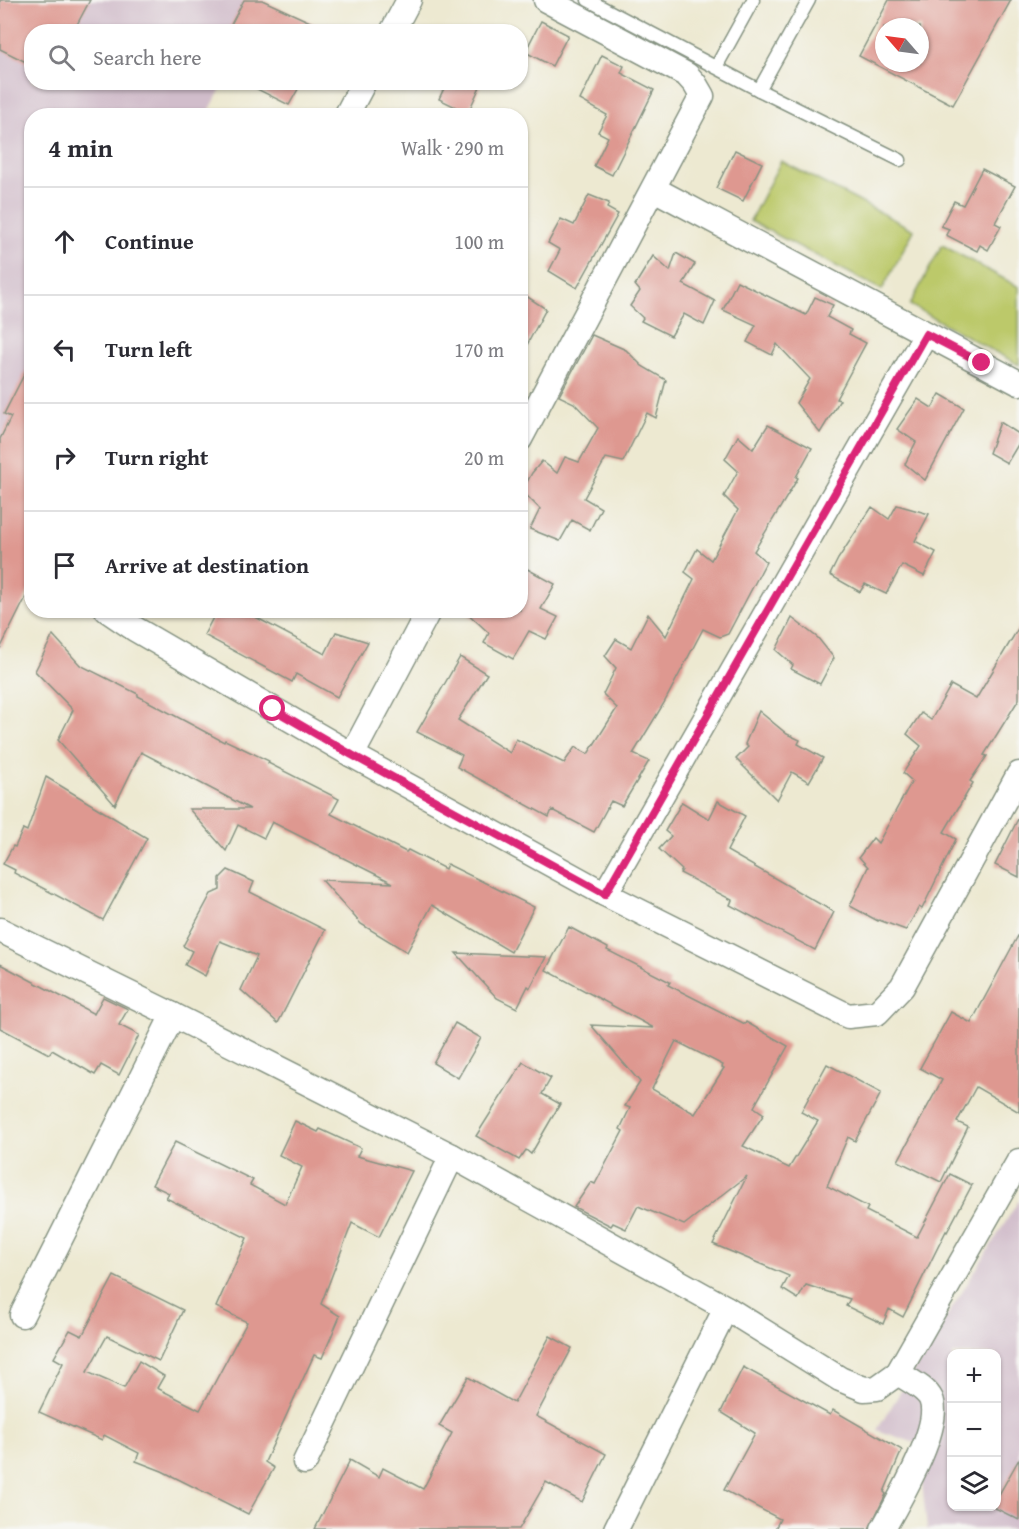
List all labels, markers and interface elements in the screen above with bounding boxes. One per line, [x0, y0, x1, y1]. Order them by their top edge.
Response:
north arrow [875, 18, 929, 72]
search box [24, 24, 528, 90]
icon: search [45, 41, 78, 74]
text: Search here [93, 41, 202, 73]
text: 4 min [48, 128, 113, 167]
text: Walk · 290 m [401, 133, 504, 162]
icon: ahead [48, 225, 81, 258]
text: Continue [105, 225, 194, 257]
text: 100 m [454, 227, 504, 256]
icon: left [48, 333, 81, 366]
text: Turn left [105, 333, 192, 365]
text: 170 m [454, 335, 504, 364]
route end [968, 349, 994, 375]
icon: right [48, 441, 81, 474]
text: Turn right [105, 441, 208, 473]
text: 20 m [464, 443, 504, 472]
icon: arrive [48, 549, 81, 582]
text: Arrive at destination [105, 549, 309, 581]
route start [259, 695, 285, 721]
map controls [947, 1349, 1001, 1511]
button: + [947, 1349, 1001, 1403]
button: − [947, 1403, 1001, 1457]
button: layers [947, 1457, 1001, 1511]

